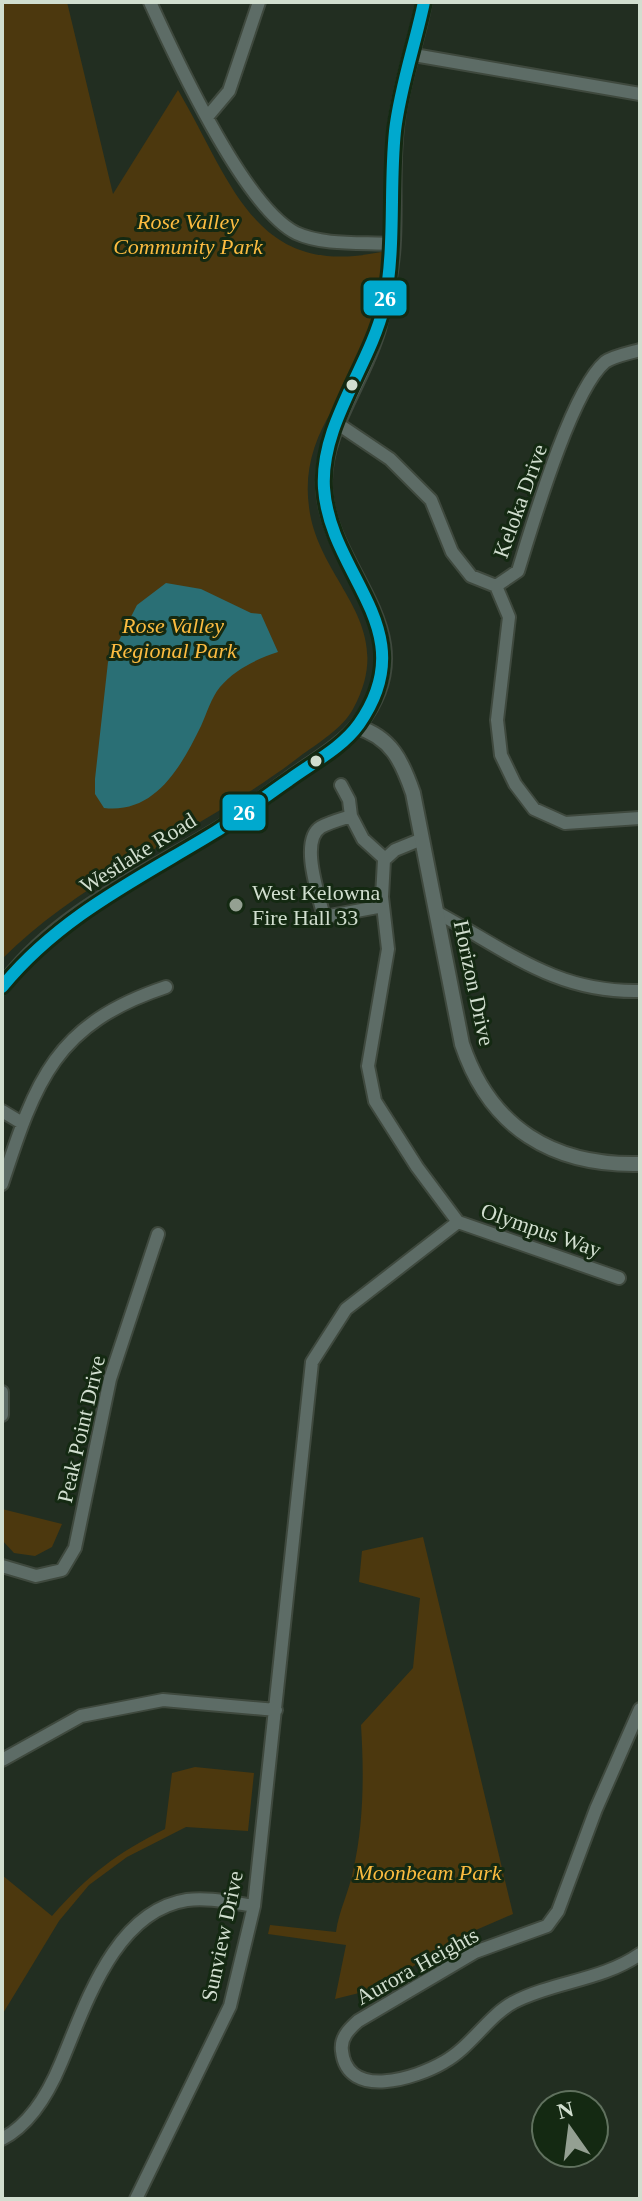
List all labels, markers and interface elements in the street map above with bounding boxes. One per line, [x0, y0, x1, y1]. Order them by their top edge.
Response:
park label: Rose Valley Community Park [113, 209, 264, 259]
line badge: 26 [362, 279, 408, 317]
text: 26 [374, 286, 396, 311]
unlabelled marker [344, 377, 360, 393]
street label: Keloka Drive [488, 441, 552, 561]
park label: Rose Valley Regional Park [108, 613, 238, 663]
unlabelled marker [308, 753, 324, 769]
line badge: 26 [221, 793, 267, 832]
text: 26 [233, 800, 255, 825]
street label: Westlake Road [75, 807, 201, 899]
place label: West Kelowna Fire Hall 33 [252, 880, 381, 930]
marker: West Kelowna Fire Hall 33 [227, 896, 245, 914]
street label: Horizon Drive [448, 918, 500, 1048]
street label: Olympus Way [478, 1198, 604, 1262]
street label: Peak Point Drive [52, 1353, 110, 1505]
park label: Moonbeam Park [353, 1860, 503, 1885]
street label: Sunview Drive [196, 1869, 248, 2003]
street label: Aurora Heights [351, 1922, 483, 2010]
north arrow [530, 2089, 610, 2169]
text: N [555, 2096, 576, 2124]

